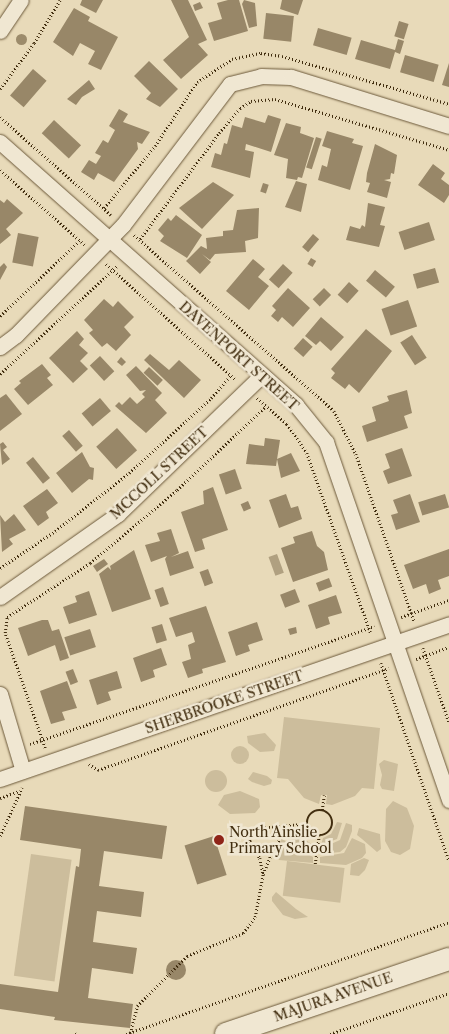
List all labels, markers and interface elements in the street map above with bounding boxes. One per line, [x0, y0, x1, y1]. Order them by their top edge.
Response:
street label: DAVENPORT STREET [176, 298, 302, 414]
street label: MCCOLL STREET [106, 423, 212, 523]
street label: SHERBROOKE STREET [143, 667, 305, 737]
place label: North Ainslie Primary School [229, 824, 332, 856]
marker: North Ainslie Primary School [213, 834, 225, 846]
street label: MAJURA AVENUE [271, 969, 395, 1025]

